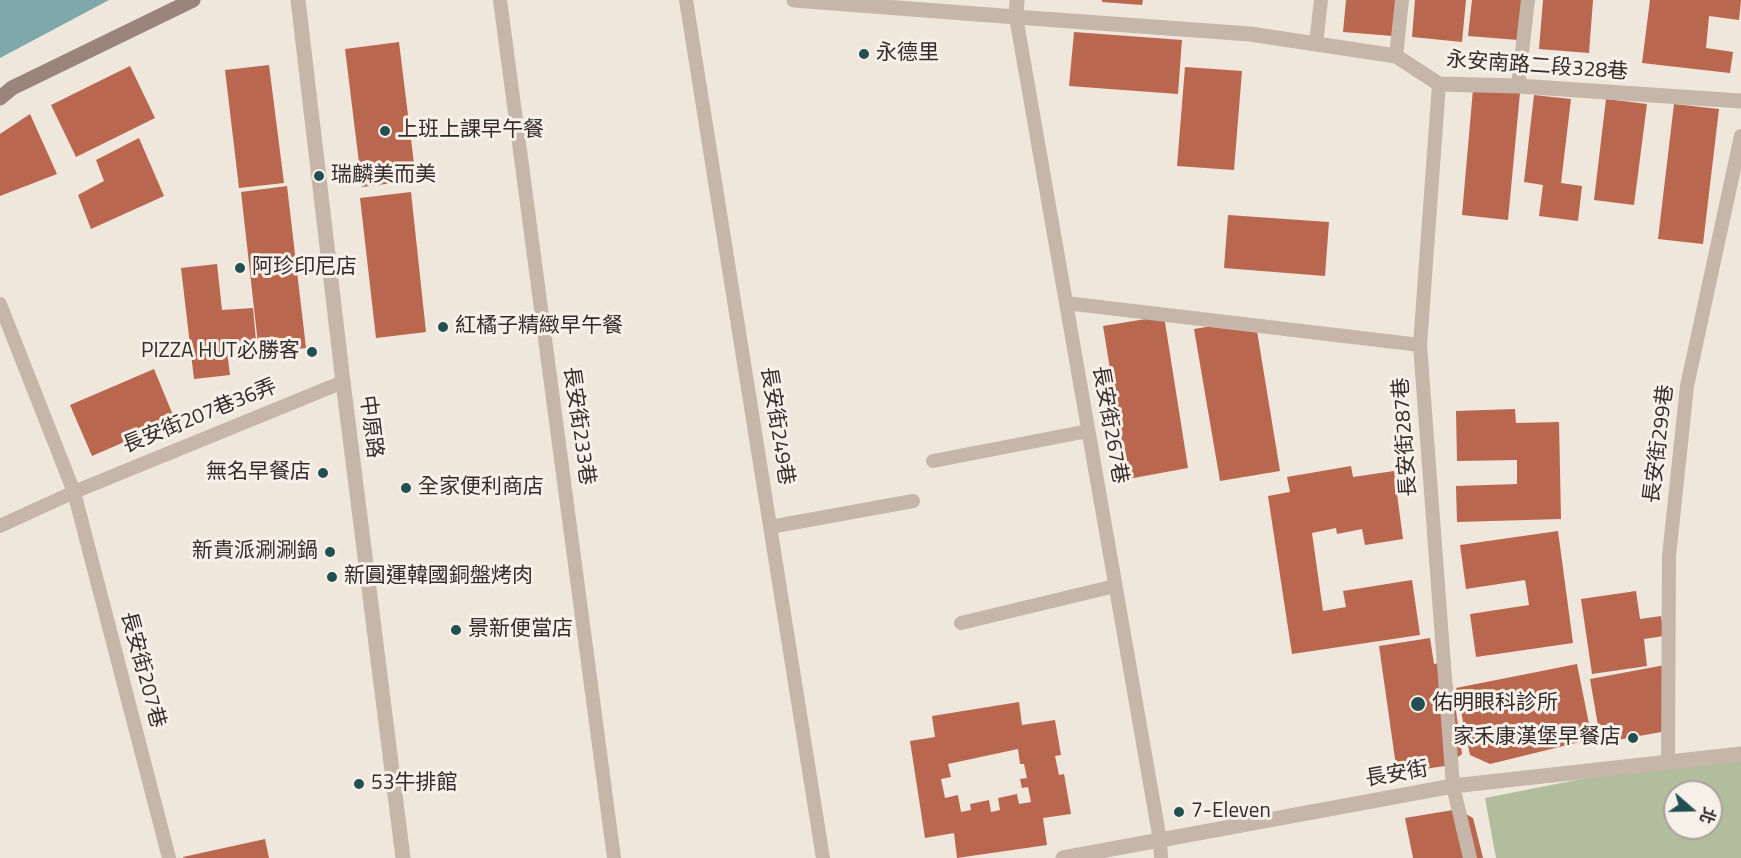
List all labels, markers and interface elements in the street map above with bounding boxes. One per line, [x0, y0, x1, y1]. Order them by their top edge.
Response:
place label: 永德里 [876, 41, 939, 67]
marker: 永德里 [857, 47, 871, 61]
street label: 永安南路二段328巷 [1445, 48, 1629, 86]
place label: 上班上課早午餐 [397, 118, 544, 144]
marker: 上班上課早午餐 [378, 124, 392, 138]
place label: 瑞麟美而美 [331, 163, 436, 189]
marker: 瑞麟美而美 [312, 169, 326, 183]
place label: 阿珍印尼店 [252, 255, 357, 281]
marker: 阿珍印尼店 [233, 261, 247, 275]
place label: 紅橘子精緻早午餐 [455, 314, 623, 340]
marker: 紅橘子精緻早午餐 [436, 320, 450, 334]
place label: PIZZA HUT必勝客 [141, 339, 300, 365]
marker: PIZZA HUT必勝客 [305, 345, 319, 359]
street label: 長安街267巷 [1086, 364, 1132, 486]
street label: 長安街233巷 [557, 365, 599, 487]
street label: 長安街249巷 [754, 365, 798, 487]
street label: 長安街207巷36弄 [119, 375, 281, 459]
street label: 長安街287巷 [1389, 377, 1423, 497]
street label: 長安街299巷 [1640, 383, 1680, 505]
street label: 中原路 [354, 394, 386, 460]
place label: 無名早餐店 [206, 460, 311, 486]
marker: 無名早餐店 [316, 466, 330, 480]
place label: 全家便利商店 [418, 475, 544, 501]
marker: 全家便利商店 [399, 481, 413, 495]
place label: 新貴派涮涮鍋 [192, 539, 318, 565]
marker: 新貴派涮涮鍋 [323, 545, 337, 559]
place label: 新圓運韓國銅盤烤肉 [344, 564, 533, 590]
marker: 新圓運韓國銅盤烤肉 [325, 570, 339, 584]
street label: 長安街207巷 [114, 609, 170, 731]
place label: 景新便當店 [468, 617, 573, 643]
marker: 景新便當店 [449, 623, 463, 637]
place label: 佑明眼科診所 [1432, 691, 1558, 717]
marker: 佑明眼科診所 [1409, 695, 1427, 713]
place label: 家禾康漢堡早餐店 [1453, 725, 1621, 751]
marker: 家禾康漢堡早餐店 [1626, 731, 1640, 745]
street label: 長安街 [1364, 757, 1430, 793]
place label: 53牛排館 [371, 771, 458, 797]
marker: 53牛排館 [352, 777, 366, 791]
north arrow [1663, 780, 1723, 840]
place label: 7-Eleven [1191, 799, 1271, 825]
text: 北 [1694, 804, 1722, 827]
marker: 7-Eleven [1172, 805, 1186, 819]

